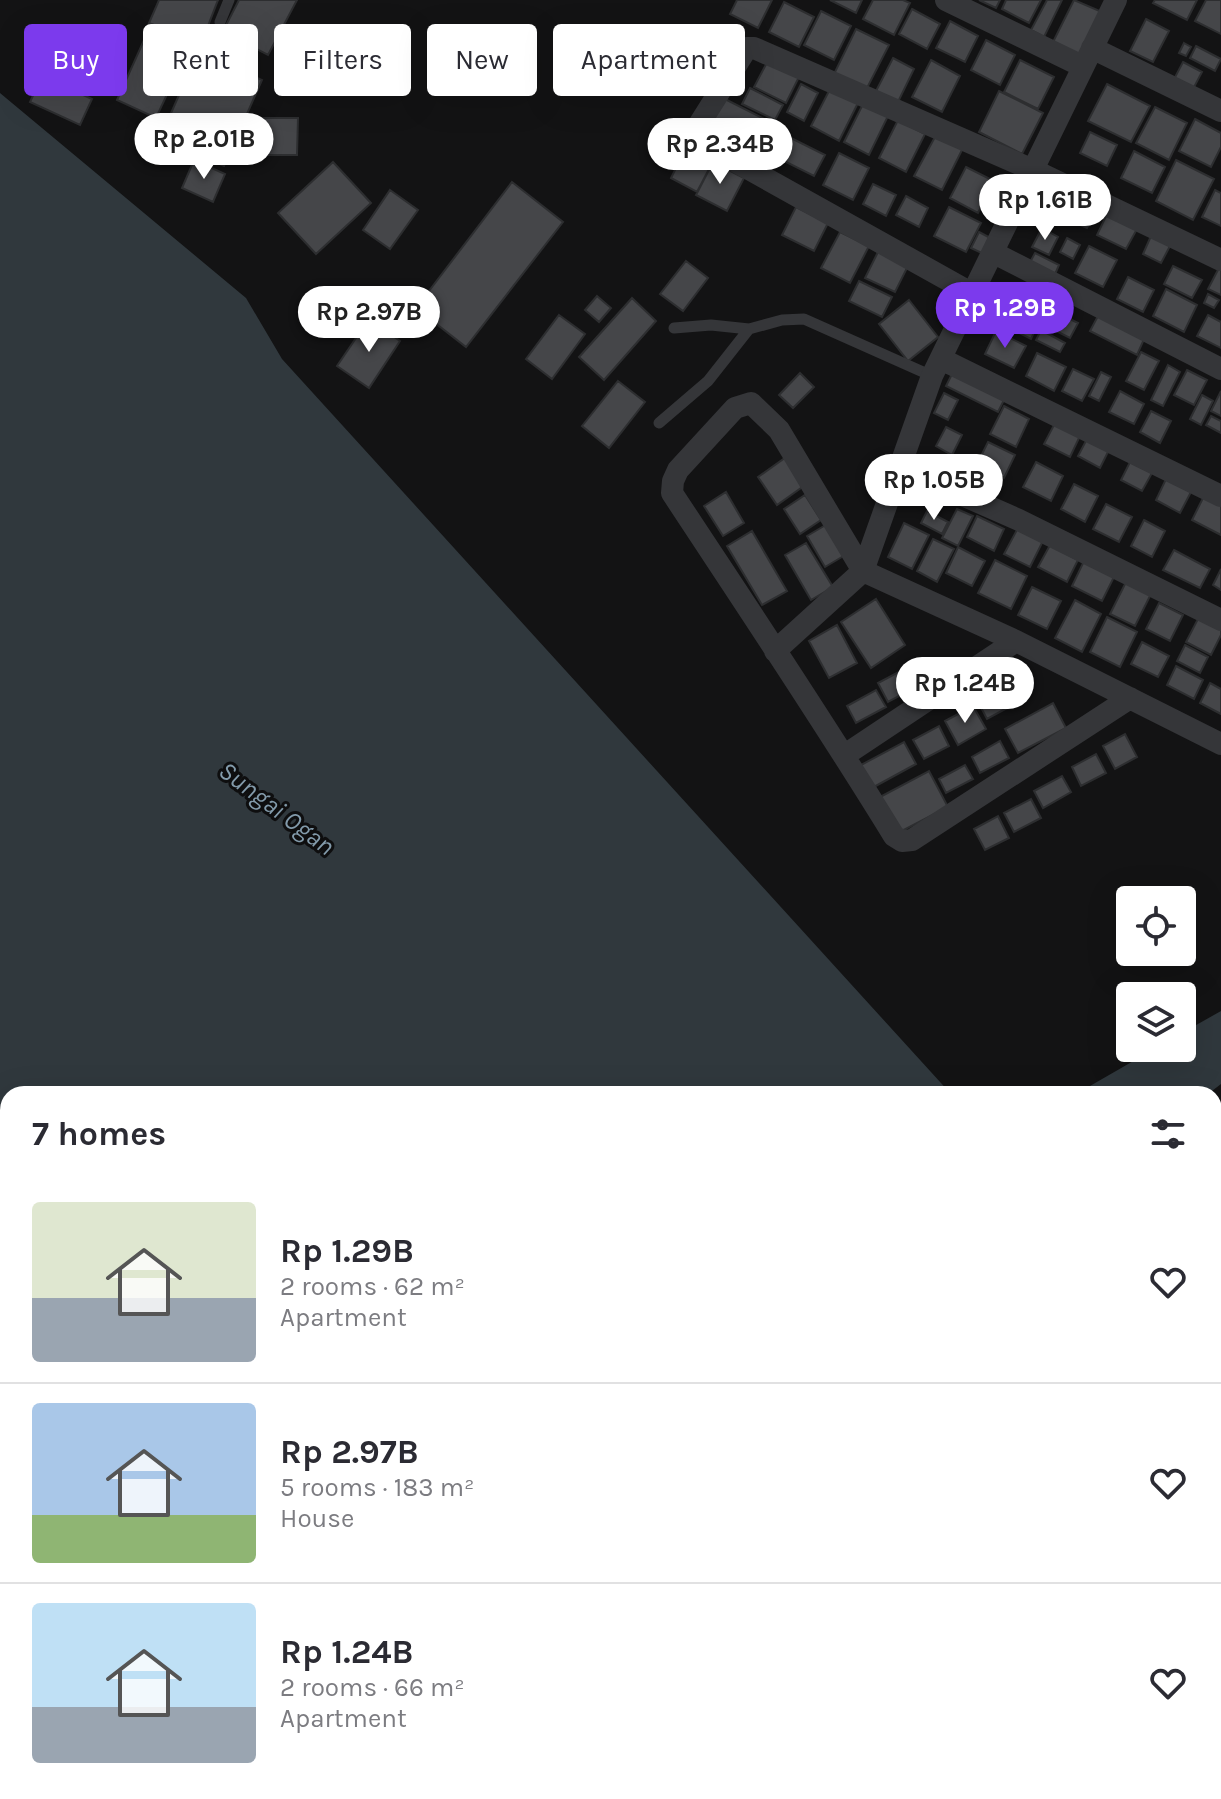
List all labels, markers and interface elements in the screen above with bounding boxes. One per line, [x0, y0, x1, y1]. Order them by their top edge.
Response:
chip: Buy [24, 24, 127, 96]
chip: Rent [143, 24, 258, 96]
chip: Filters [274, 24, 411, 96]
chip: New [427, 24, 537, 96]
chip: Apartment [553, 24, 745, 96]
pin: Rp 2.01B [121, 113, 287, 181]
pin: Rp 2.34B [637, 118, 803, 186]
text: Rp 2.01B [152, 123, 256, 154]
text: Rp 2.34B [666, 128, 774, 159]
pin: Rp 1.61B [962, 174, 1128, 242]
text: Rp 1.61B [997, 184, 1093, 215]
pin: Rp 1.29B [922, 282, 1088, 350]
pin: Rp 2.97B [286, 286, 452, 354]
text: Rp 1.29B [954, 292, 1056, 323]
text: Rp 2.97B [316, 296, 422, 327]
pin: Rp 1.05B [851, 454, 1017, 522]
text: Rp 1.05B [883, 464, 985, 495]
pin: Rp 1.24B [882, 657, 1048, 725]
text: Rp 1.24B [914, 667, 1016, 698]
water label: Sungai Ogan [213, 755, 341, 862]
map controls [1116, 886, 1196, 1062]
button: locate [1116, 886, 1196, 966]
button: layers [1116, 982, 1196, 1062]
icon: filters [1146, 1112, 1190, 1156]
text: 7 homes [32, 1114, 166, 1154]
text: Rp 1.29B [280, 1231, 414, 1271]
icon: home [96, 1234, 192, 1330]
icon: heart [1146, 1260, 1190, 1304]
text: 2 rooms · 62 m² [280, 1271, 465, 1302]
text: Apartment [280, 1302, 407, 1333]
text: Rp 2.97B [280, 1432, 419, 1472]
icon: home [96, 1435, 192, 1531]
icon: heart [1146, 1461, 1190, 1505]
text: 5 rooms · 183 m² [280, 1472, 475, 1503]
text: House [280, 1503, 354, 1534]
text: Rp 1.24B [280, 1632, 413, 1672]
icon: home [96, 1635, 192, 1731]
icon: heart [1146, 1661, 1190, 1705]
text: 2 rooms · 66 m² [280, 1672, 465, 1703]
text: Apartment [280, 1703, 407, 1734]

